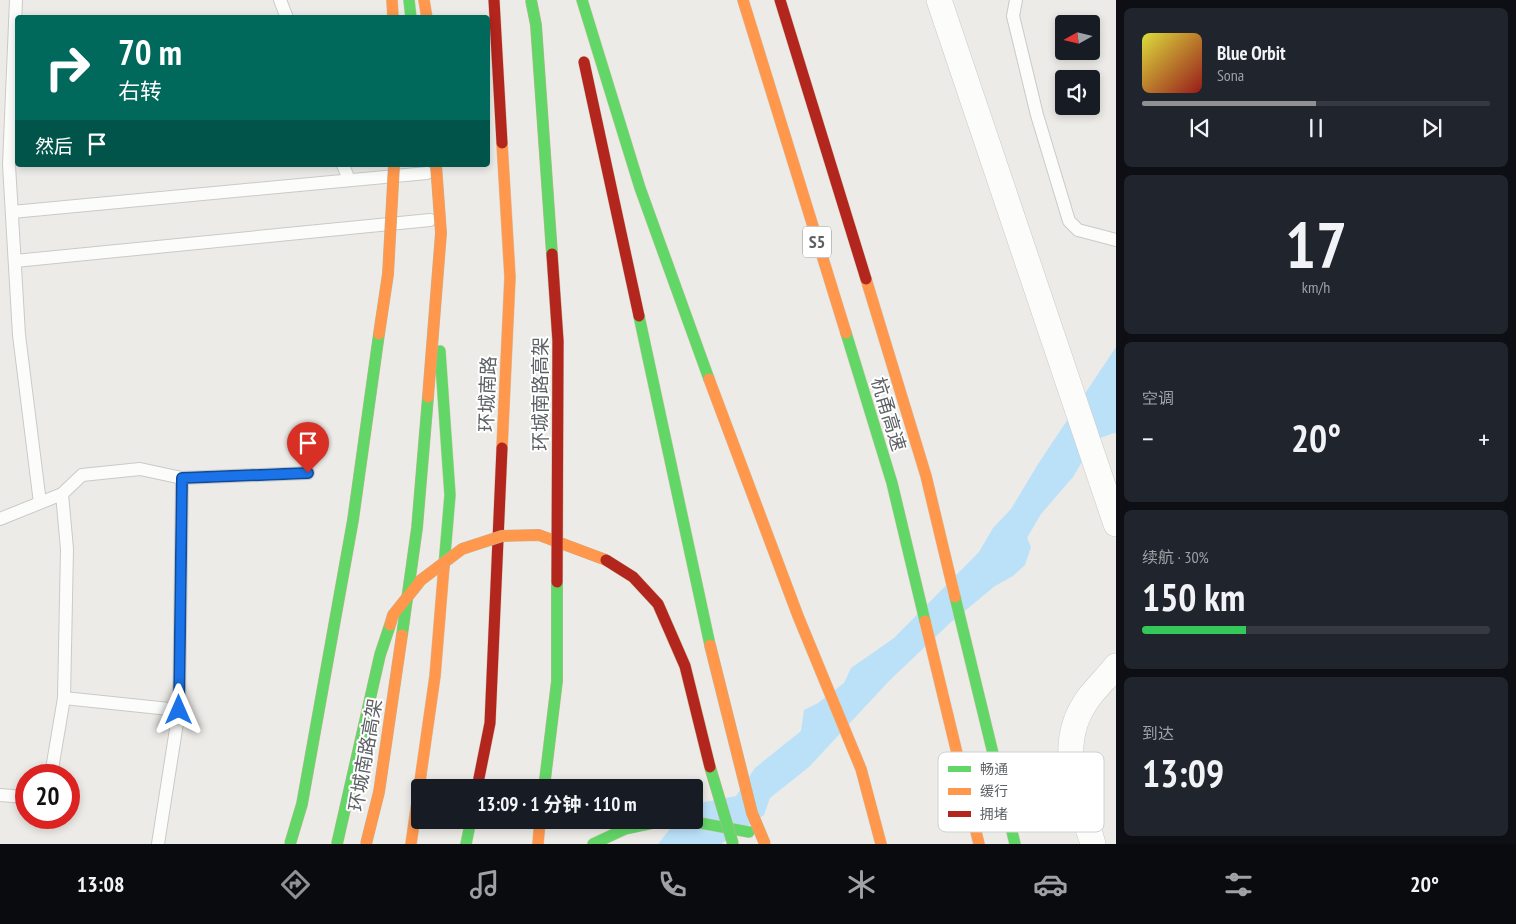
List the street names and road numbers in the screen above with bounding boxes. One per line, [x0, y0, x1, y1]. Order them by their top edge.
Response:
road number: S5 [803, 226, 831, 258]
street label: 环城南路高架 [528, 337, 552, 451]
street label: 环城南路 [474, 356, 500, 432]
street label: 杭甬高速 [866, 374, 912, 454]
street label: 环城南路高架 [343, 697, 387, 813]

